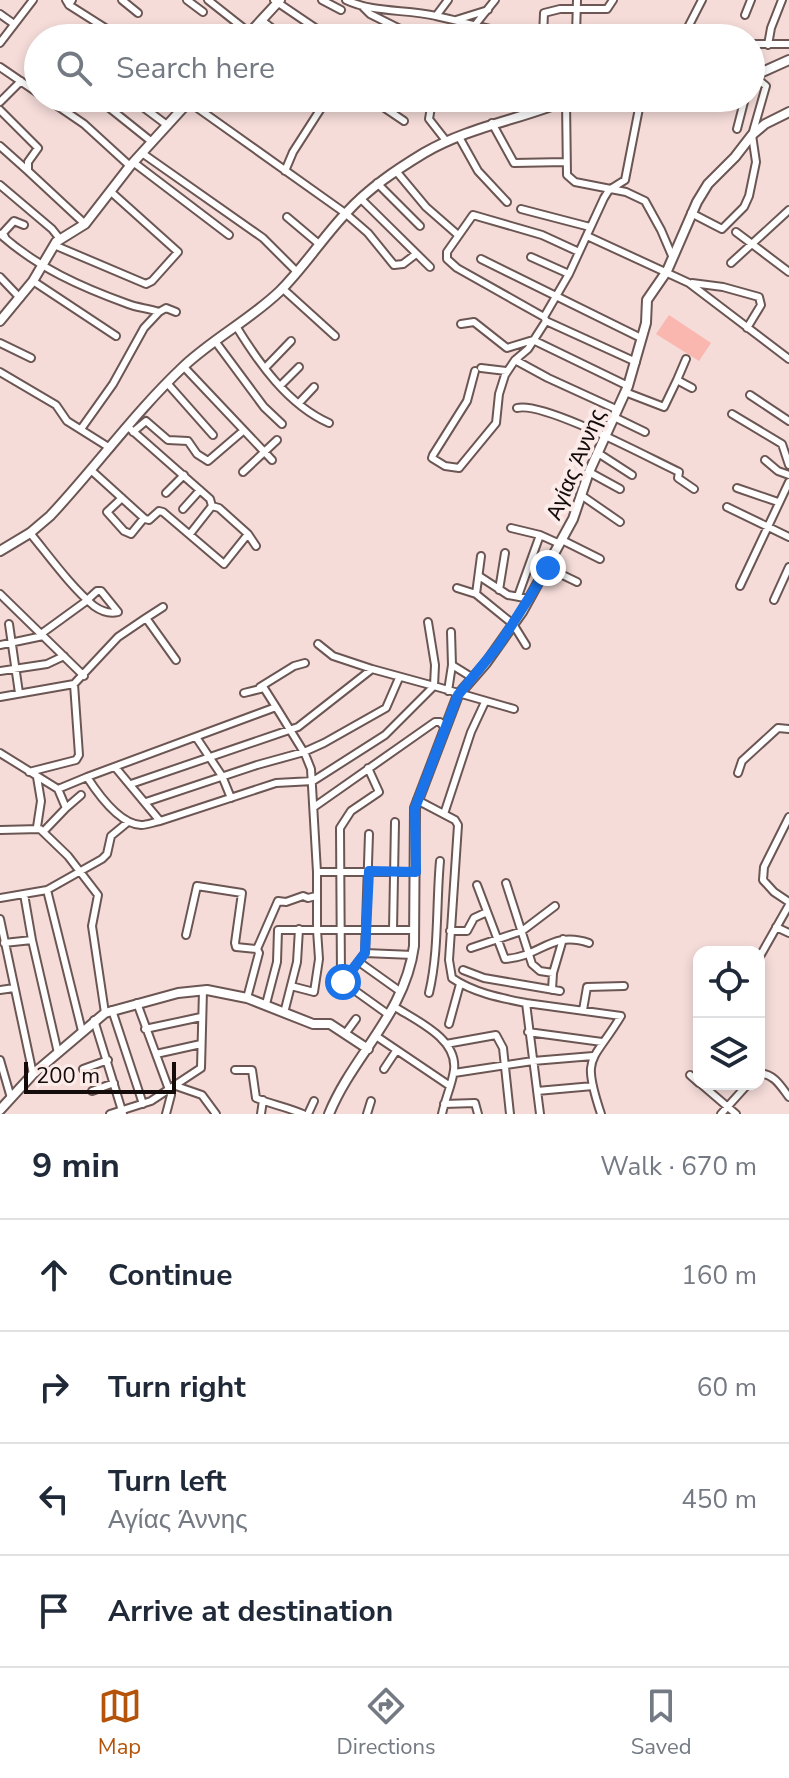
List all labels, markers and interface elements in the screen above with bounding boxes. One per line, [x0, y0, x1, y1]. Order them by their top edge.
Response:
search box [24, 24, 765, 112]
icon: search [52, 46, 96, 90]
text: Search here [116, 48, 275, 89]
street label: Αγίας Άννης [539, 404, 613, 525]
route end [530, 550, 566, 586]
map controls [693, 946, 765, 1090]
button: locate [693, 946, 765, 1018]
route start [325, 964, 361, 1000]
button: layers [693, 1018, 765, 1090]
scale bar [24, 1058, 176, 1094]
text: 200 m [36, 1061, 100, 1091]
text: 9 min [32, 1143, 120, 1189]
text: Walk · 670 m [600, 1149, 757, 1184]
icon: ahead [32, 1253, 76, 1297]
text: Continue [108, 1255, 233, 1296]
text: 160 m [681, 1258, 757, 1293]
icon: right [32, 1365, 76, 1409]
text: Turn right [108, 1367, 246, 1408]
text: 60 m [697, 1370, 757, 1405]
text: Turn left [108, 1461, 226, 1502]
icon: left [32, 1477, 76, 1521]
text: 450 m [681, 1482, 757, 1517]
text: Αγίας Άννης [108, 1502, 248, 1537]
icon: arrive [32, 1589, 76, 1633]
text: Arrive at destination [108, 1591, 393, 1632]
tab: Map [98, 1684, 142, 1762]
tab: Directions [337, 1684, 436, 1762]
tab: Saved [631, 1684, 691, 1762]

